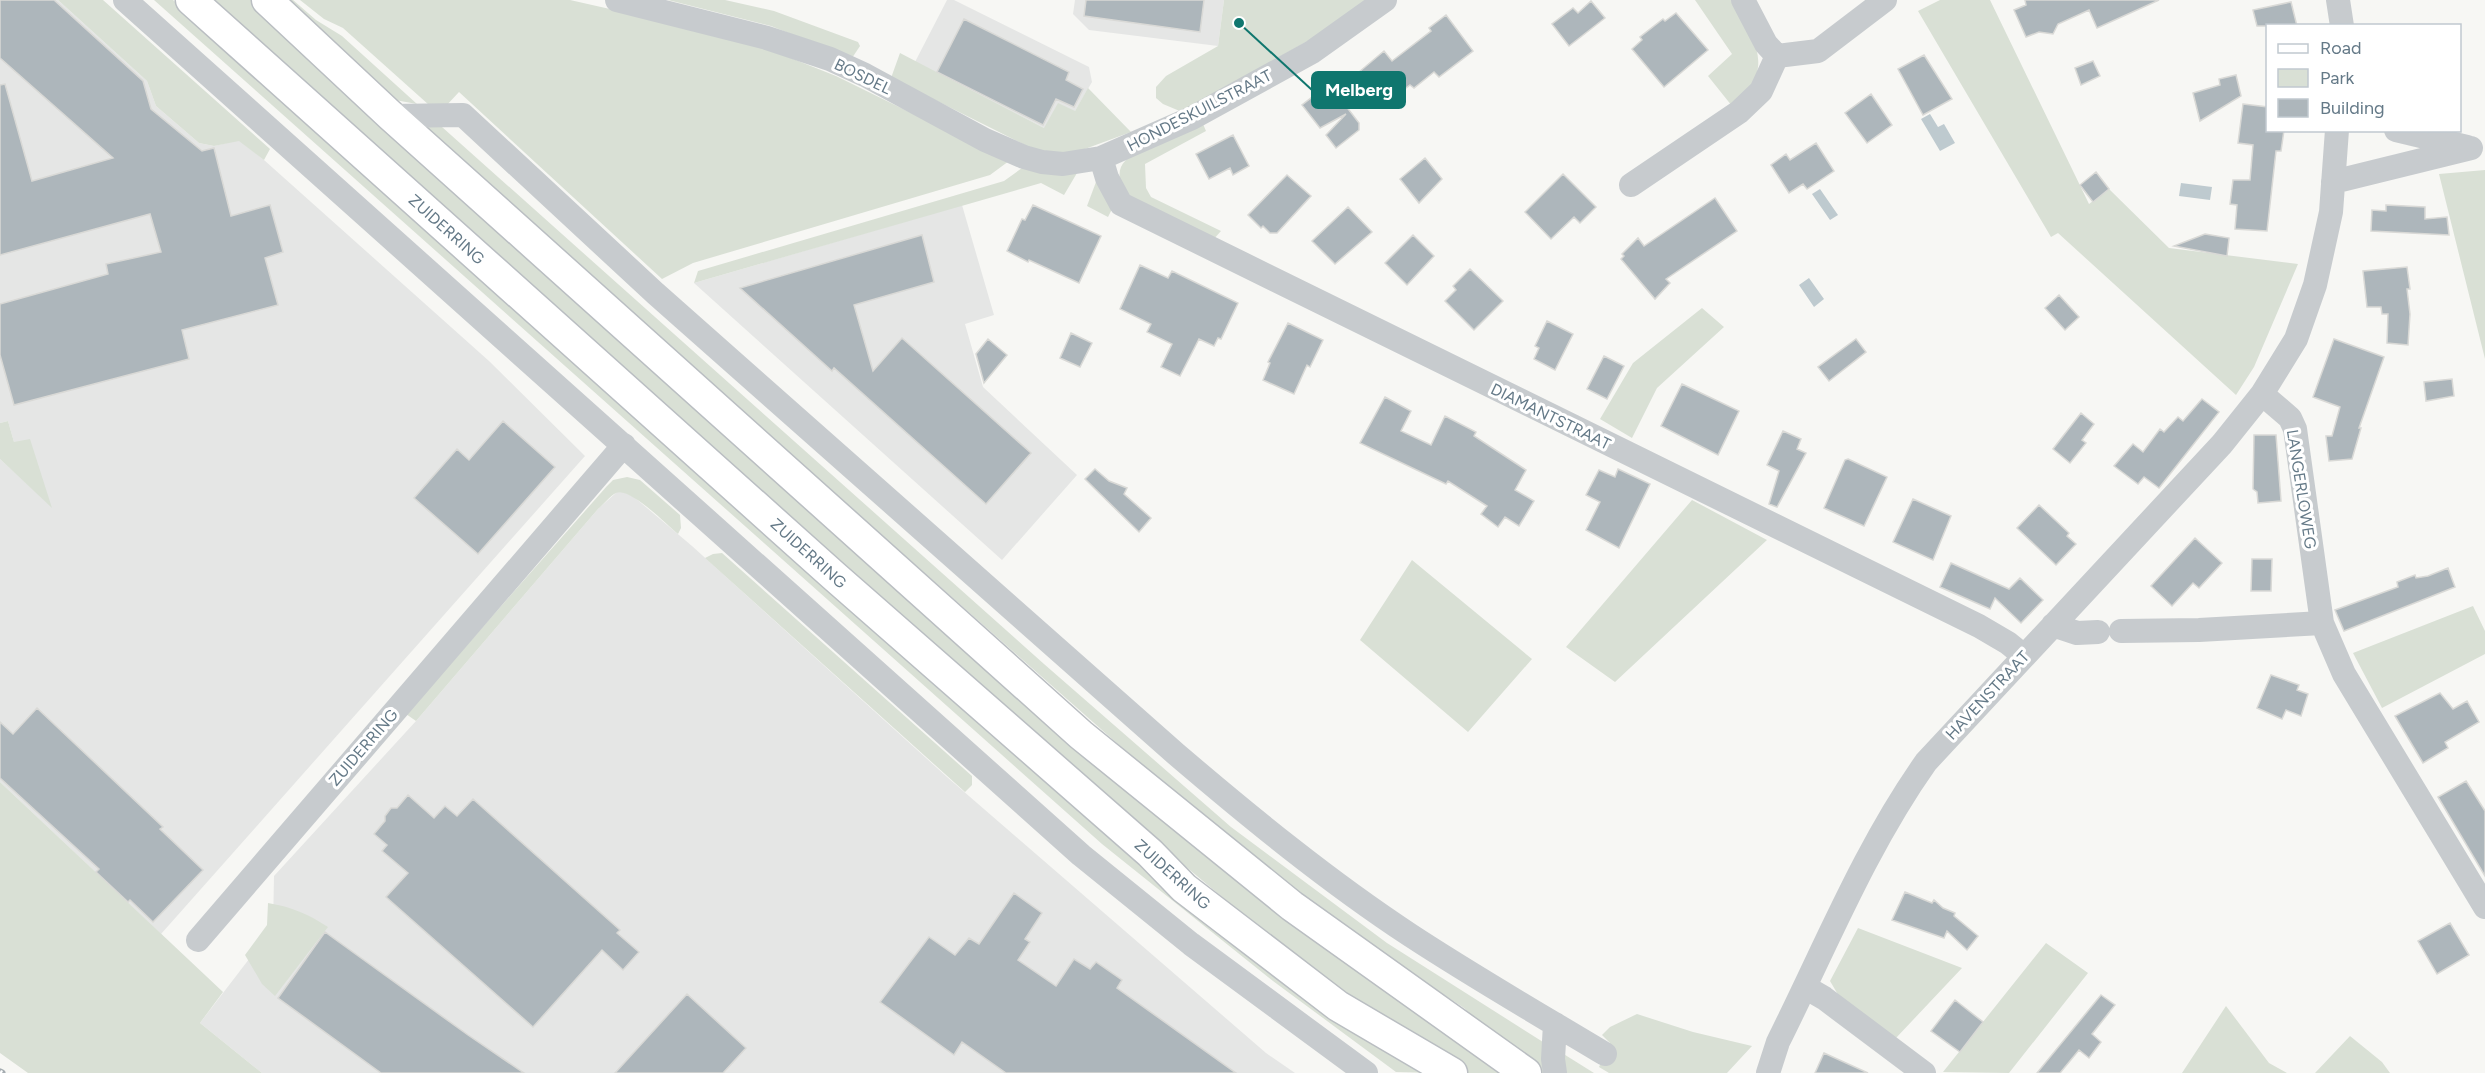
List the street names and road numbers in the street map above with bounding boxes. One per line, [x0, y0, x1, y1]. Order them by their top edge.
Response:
street label: BOSDEL [831, 55, 895, 99]
street label: HONDESKUILSTRAAT [1124, 66, 1275, 155]
street label: ZUIDERRING [405, 190, 488, 268]
street label: DIAMANTSTRAAT [1488, 379, 1614, 454]
street label: LANGERLOWEG [2283, 428, 2320, 550]
street label: ZUIDERRING [767, 514, 850, 592]
street label: HAVENSTRAAT [1942, 647, 2033, 744]
street label: ZUIDERRING [325, 705, 402, 790]
street label: ZUIDERRING [1131, 835, 1214, 913]

